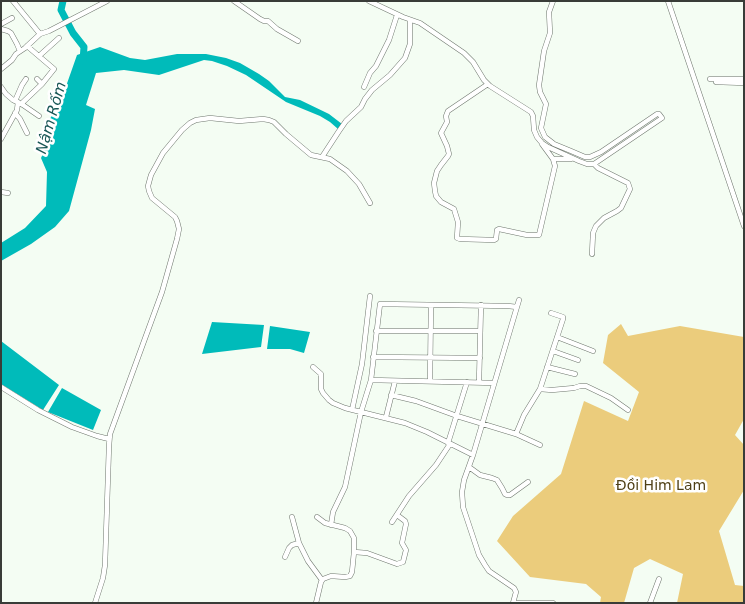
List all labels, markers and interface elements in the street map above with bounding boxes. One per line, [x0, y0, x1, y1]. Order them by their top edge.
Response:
water label: Nậm Rốm [33, 80, 71, 156]
park label: Đồi Him Lam [616, 478, 706, 494]

